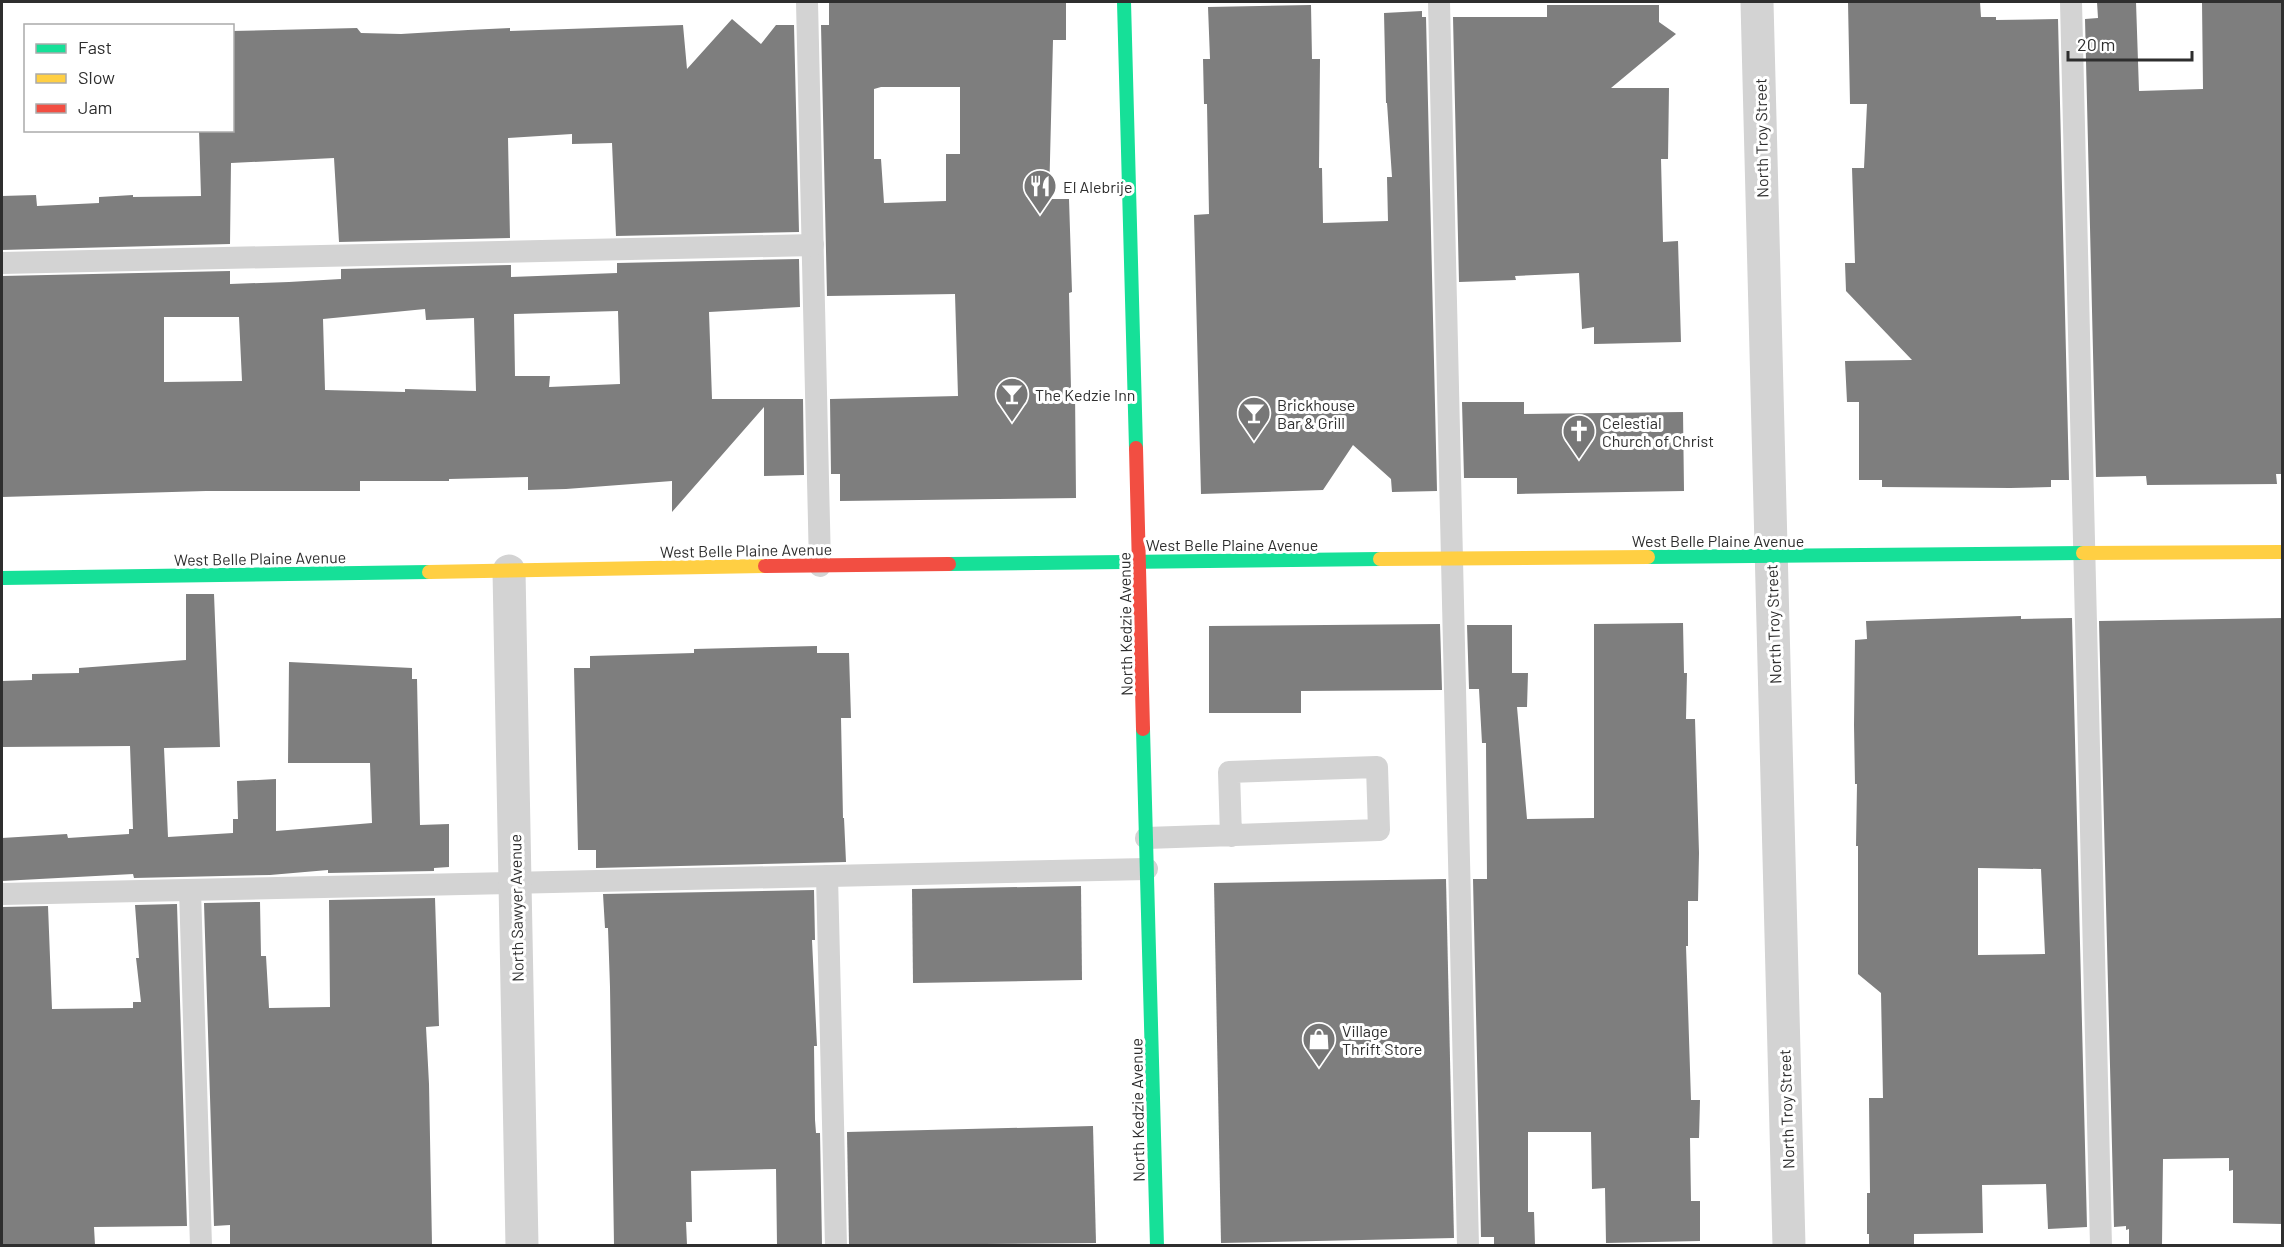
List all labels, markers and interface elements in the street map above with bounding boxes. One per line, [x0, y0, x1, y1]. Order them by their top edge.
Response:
legend [24, 24, 234, 132]
scale bar [2068, 24, 2192, 62]
text: 20 m [2077, 33, 2115, 55]
text: Fast [78, 36, 112, 58]
text: Slow [78, 66, 115, 88]
street label: North Troy Street [1750, 78, 1772, 198]
text: Jam [78, 96, 112, 118]
restaurant icon: El Alebrije [1022, 168, 1058, 215]
place label: El Alebrije [1063, 177, 1133, 196]
bar icon: The Kedzie Inn [994, 376, 1030, 423]
place label: The Kedzie Inn [1035, 385, 1135, 404]
bar icon: Brickhouse Bar & Grill [1236, 395, 1272, 442]
place label: Brickhouse Bar & Grill [1277, 395, 1355, 432]
church icon: Celestial Church of Christ [1561, 413, 1597, 460]
place label: Celestial Church of Christ [1602, 413, 1714, 450]
street label: West Belle Plaine Avenue [1632, 531, 1804, 550]
street label: West Belle Plaine Avenue [1146, 535, 1318, 554]
street label: West Belle Plaine Avenue [660, 539, 832, 561]
street label: West Belle Plaine Avenue [174, 547, 346, 569]
street label: North Kedzie Avenue [1114, 552, 1136, 696]
street label: North Troy Street [1761, 564, 1785, 684]
street label: North Sawyer Avenue [505, 834, 527, 982]
shop icon: Village Thrift Store [1301, 1021, 1337, 1068]
place label: Village Thrift Store [1342, 1021, 1422, 1058]
street label: North Kedzie Avenue [1126, 1038, 1148, 1182]
street label: North Troy Street [1774, 1049, 1798, 1169]

